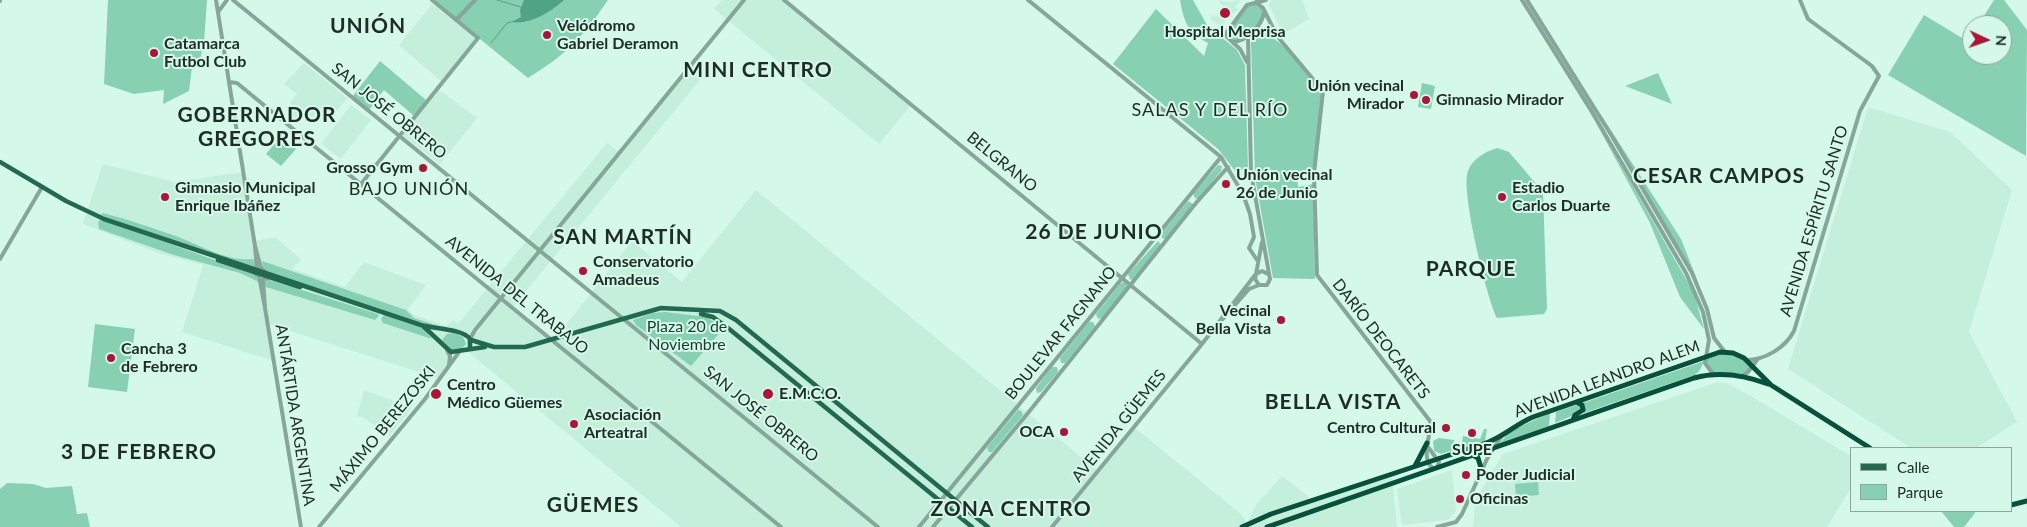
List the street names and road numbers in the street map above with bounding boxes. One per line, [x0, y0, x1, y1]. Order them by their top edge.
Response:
street label: SAN JOSÉ OBRERO [328, 59, 450, 163]
street label: AVENIDA ESPÍRITU SANTO [1776, 123, 1852, 319]
street label: BELGRANO [963, 128, 1041, 196]
street label: AVENIDA DEL TRABAJO [442, 231, 592, 359]
street label: BOULEVAR FAGNANO [1001, 263, 1121, 403]
street label: DARÍO DEOCARETS [1328, 275, 1434, 403]
street label: ANTÁRTIDA ARGENTINA [271, 323, 319, 507]
street label: AVENIDA LEANDRO ALEM [1512, 336, 1702, 422]
street label: MÁXIMO BEREZOSKI [326, 362, 440, 496]
street label: SAN JOSÉ OBRERO [700, 362, 822, 466]
street label: AVENIDA GÜEMES [1068, 366, 1170, 486]

